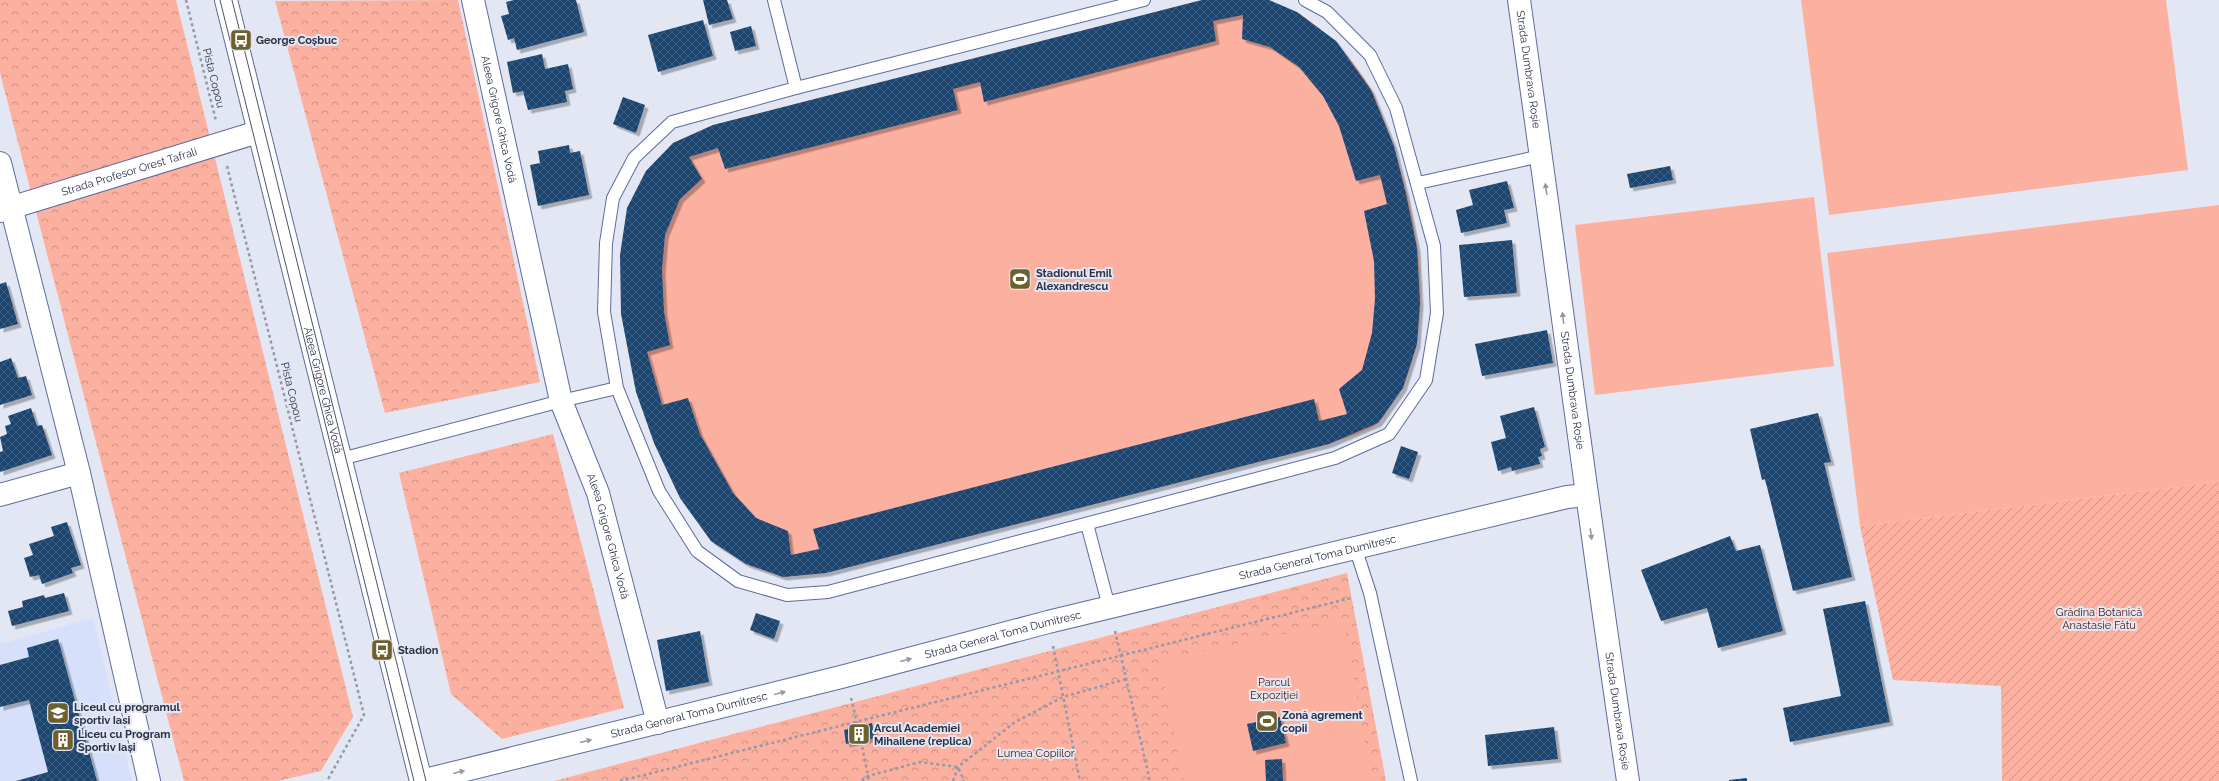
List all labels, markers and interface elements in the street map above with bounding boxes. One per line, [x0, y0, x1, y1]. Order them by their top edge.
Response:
street label: Strada Dumbrava Roșie [1514, 10, 1543, 130]
bus stop icon: George Coșbuc [228, 27, 254, 53]
place label: George Coșbuc [256, 34, 337, 47]
street label: Pista Copou [200, 47, 227, 109]
street label: Aleea Grigore Ghica Vodă [478, 54, 519, 184]
street label: Strada Profesor Orest Tafrali [60, 145, 199, 199]
one-way arrow [1543, 183, 1549, 195]
sports icon: Stadionul Emil Alexandrescu [1007, 266, 1033, 292]
place label: Stadionul Emil Alexandrescu [1036, 267, 1113, 293]
one-way arrow [1560, 312, 1566, 324]
street label: Aleea Grigore Ghica Vodă [301, 326, 345, 455]
street label: Strada Dumbrava Roșie [1558, 331, 1587, 451]
street label: Pista Copou [278, 361, 305, 423]
street label: Aleea Grigore Ghica Vodă [584, 472, 631, 601]
one-way arrow [1588, 528, 1594, 540]
street label: Strada General Toma Dumitresc [1238, 532, 1397, 583]
park label: Grădina Botanică Anastasie Fătu [2056, 606, 2142, 632]
street label: Strada General Toma Dumitresc [923, 608, 1082, 662]
bus stop icon: Stadion [369, 637, 395, 663]
place label: Stadion [398, 644, 439, 657]
street label: Strada Dumbrava Roșie [1602, 651, 1632, 772]
one-way arrow [900, 657, 912, 663]
park label: Parcul Expoziției [1250, 676, 1298, 702]
street label: Strada General Toma Dumitresc [609, 689, 769, 741]
one-way arrow [774, 689, 786, 695]
school or university icon: Liceul cu programul sportiv Iasi [45, 700, 71, 726]
place label: Liceul cu programul sportiv Iasi [74, 701, 181, 727]
sports icon: Zonă agrement copii [1254, 708, 1280, 734]
place label: Zonă agrement copii [1282, 709, 1364, 735]
building icon: Arcul Academiei Mihailene (replica) [846, 721, 872, 747]
place label: Arcul Academiei Mihailene (replica) [874, 722, 972, 748]
building icon: Liceu cu Program Sportiv Iași [50, 727, 76, 753]
place label: Liceu cu Program Sportiv Iași [78, 728, 171, 754]
one-way arrow [579, 737, 592, 743]
park label: Lumea Copiilor [997, 747, 1075, 760]
one-way arrow [453, 768, 466, 774]

